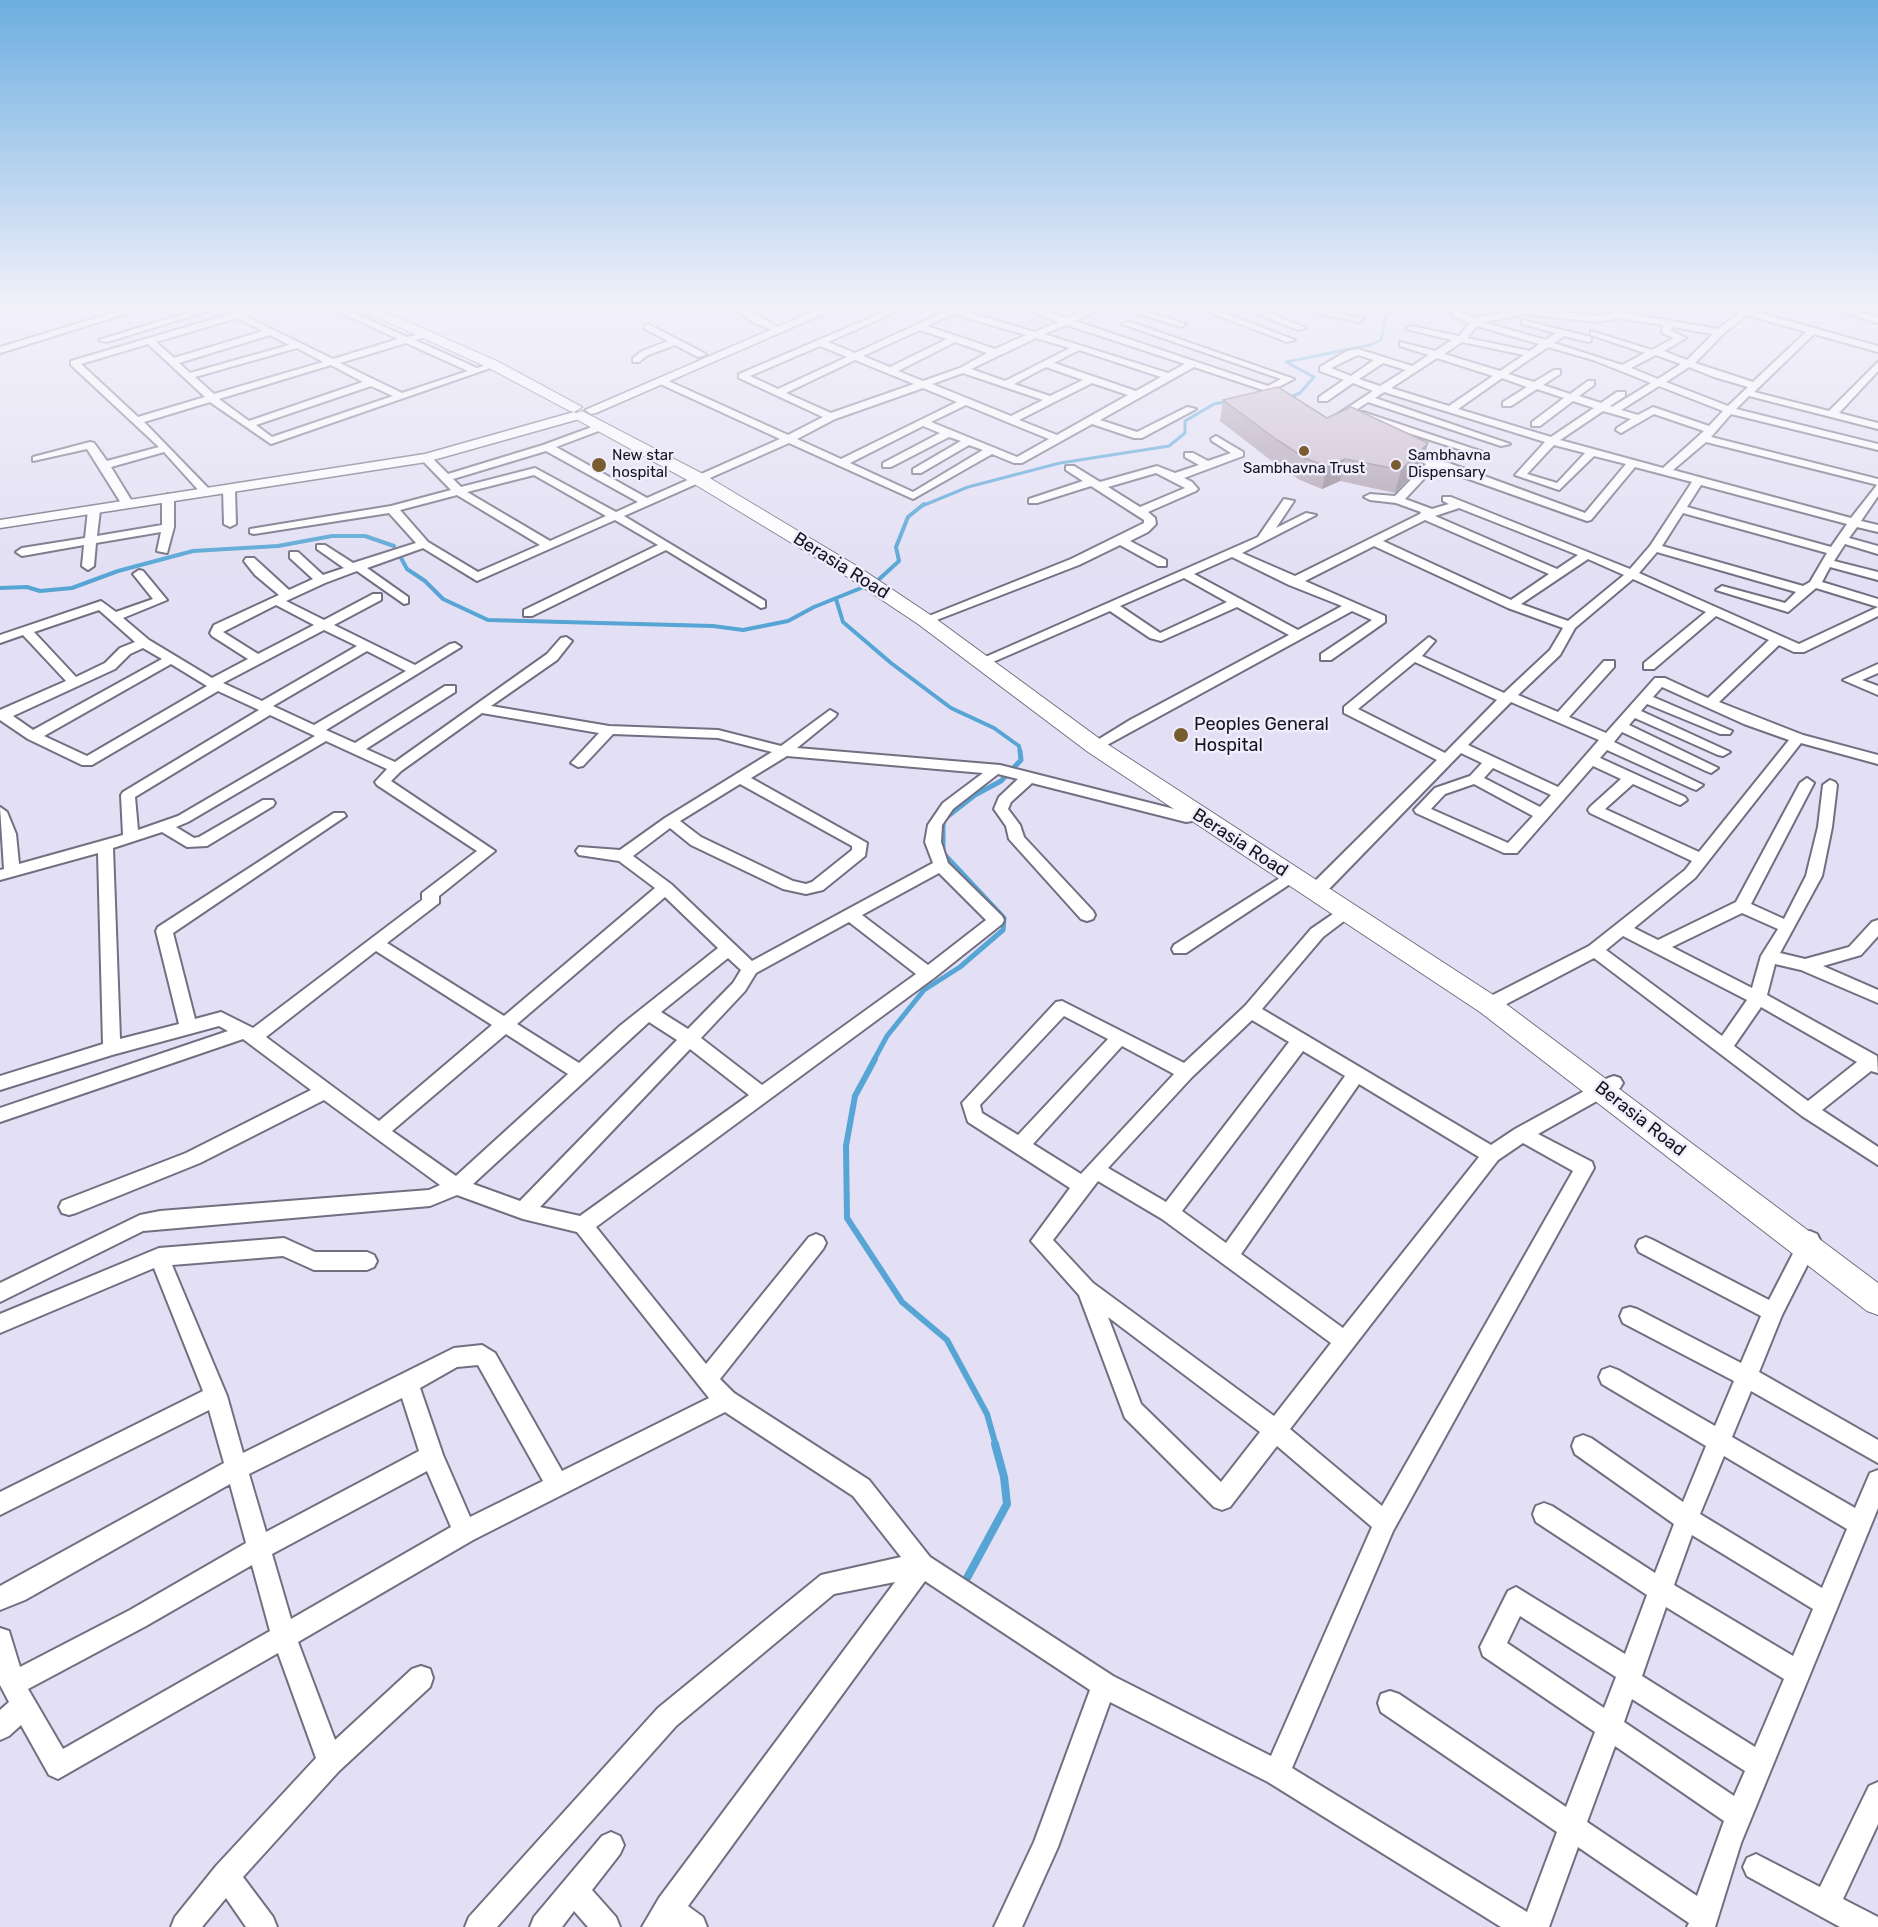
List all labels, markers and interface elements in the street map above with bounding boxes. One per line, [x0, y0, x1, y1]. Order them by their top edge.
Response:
marker: Sambhavna Trust [1297, 444, 1311, 458]
place label: New star hospital [612, 447, 674, 482]
place label: Sambhavna Dispensary [1408, 447, 1491, 482]
marker: New star hospital [590, 456, 608, 474]
marker: Sambhavna Dispensary [1389, 458, 1403, 472]
place label: Sambhavna Trust [1243, 460, 1365, 478]
street label: Berasia Road [789, 528, 893, 604]
place label: Peoples General Hospital [1194, 714, 1329, 756]
marker: Peoples General Hospital [1172, 726, 1190, 744]
street label: Berasia Road [1188, 804, 1292, 882]
street label: Berasia Road [1590, 1077, 1690, 1161]

